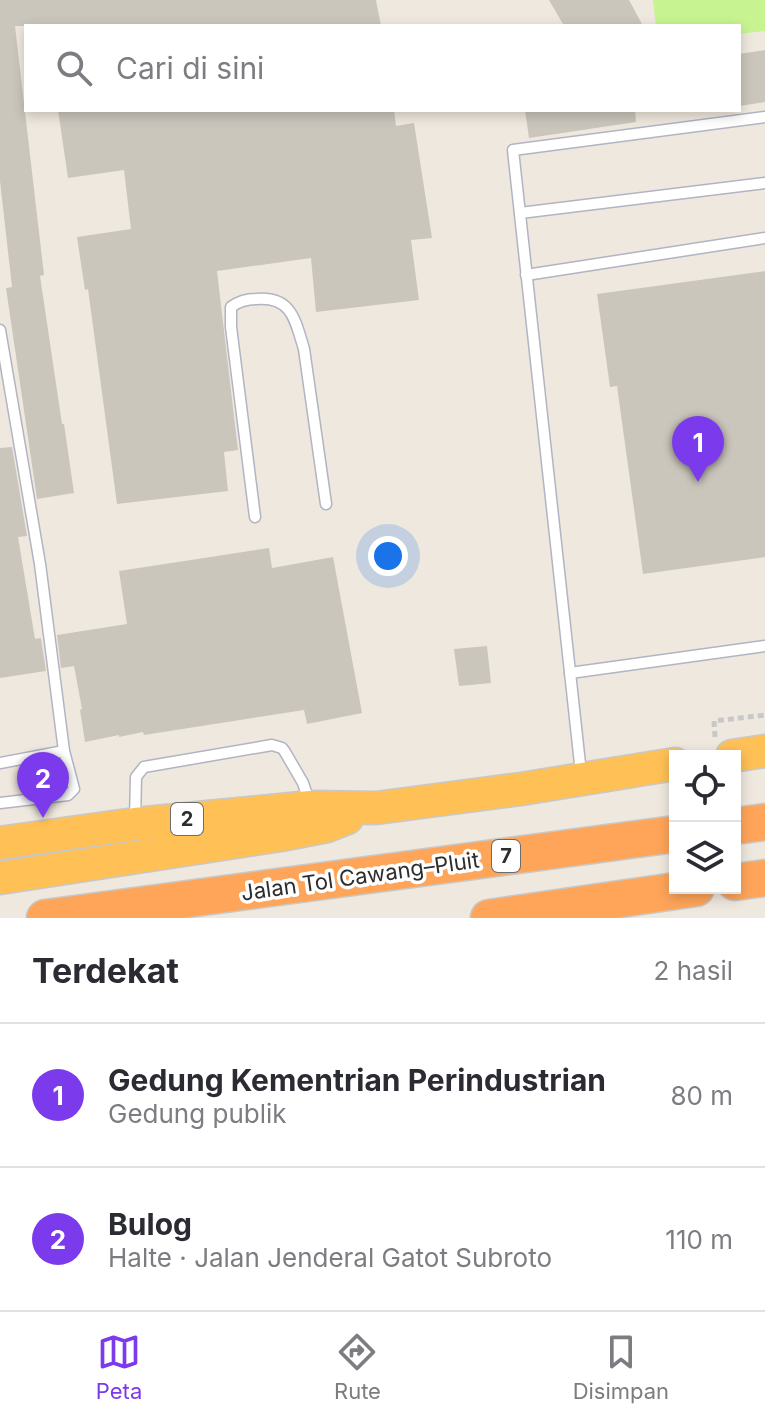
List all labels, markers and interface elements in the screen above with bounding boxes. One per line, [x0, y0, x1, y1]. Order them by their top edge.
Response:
search box [24, 24, 741, 112]
icon: search [52, 46, 96, 90]
text: Cari di sini [116, 50, 264, 86]
pin: 1 [672, 416, 724, 482]
your location [368, 536, 408, 576]
map controls [669, 750, 741, 894]
button: locate [669, 750, 741, 822]
pin: 2 [17, 752, 69, 818]
road number: 2 [171, 803, 203, 835]
button: layers [669, 822, 741, 894]
road number: 7 [492, 840, 520, 872]
street label: Jalan Tol Cawang–Pluit [239, 846, 481, 906]
text: Terdekat [32, 950, 179, 991]
text: 2 hasil [654, 955, 733, 986]
text: Gedung Kementrian Perindustrian [108, 1062, 606, 1098]
text: 1 [52, 1080, 64, 1111]
text: 80 m [670, 1080, 733, 1111]
text: Gedung publik [108, 1098, 287, 1129]
text: Bulog [108, 1206, 192, 1242]
text: 2 [50, 1224, 66, 1255]
text: 110 m [665, 1224, 733, 1255]
text: Halte · Jalan Jenderal Gatot Subroto [108, 1242, 552, 1273]
tab: Peta [96, 1330, 142, 1404]
tab: Rute [334, 1330, 381, 1404]
tab: Disimpan [573, 1330, 669, 1404]

